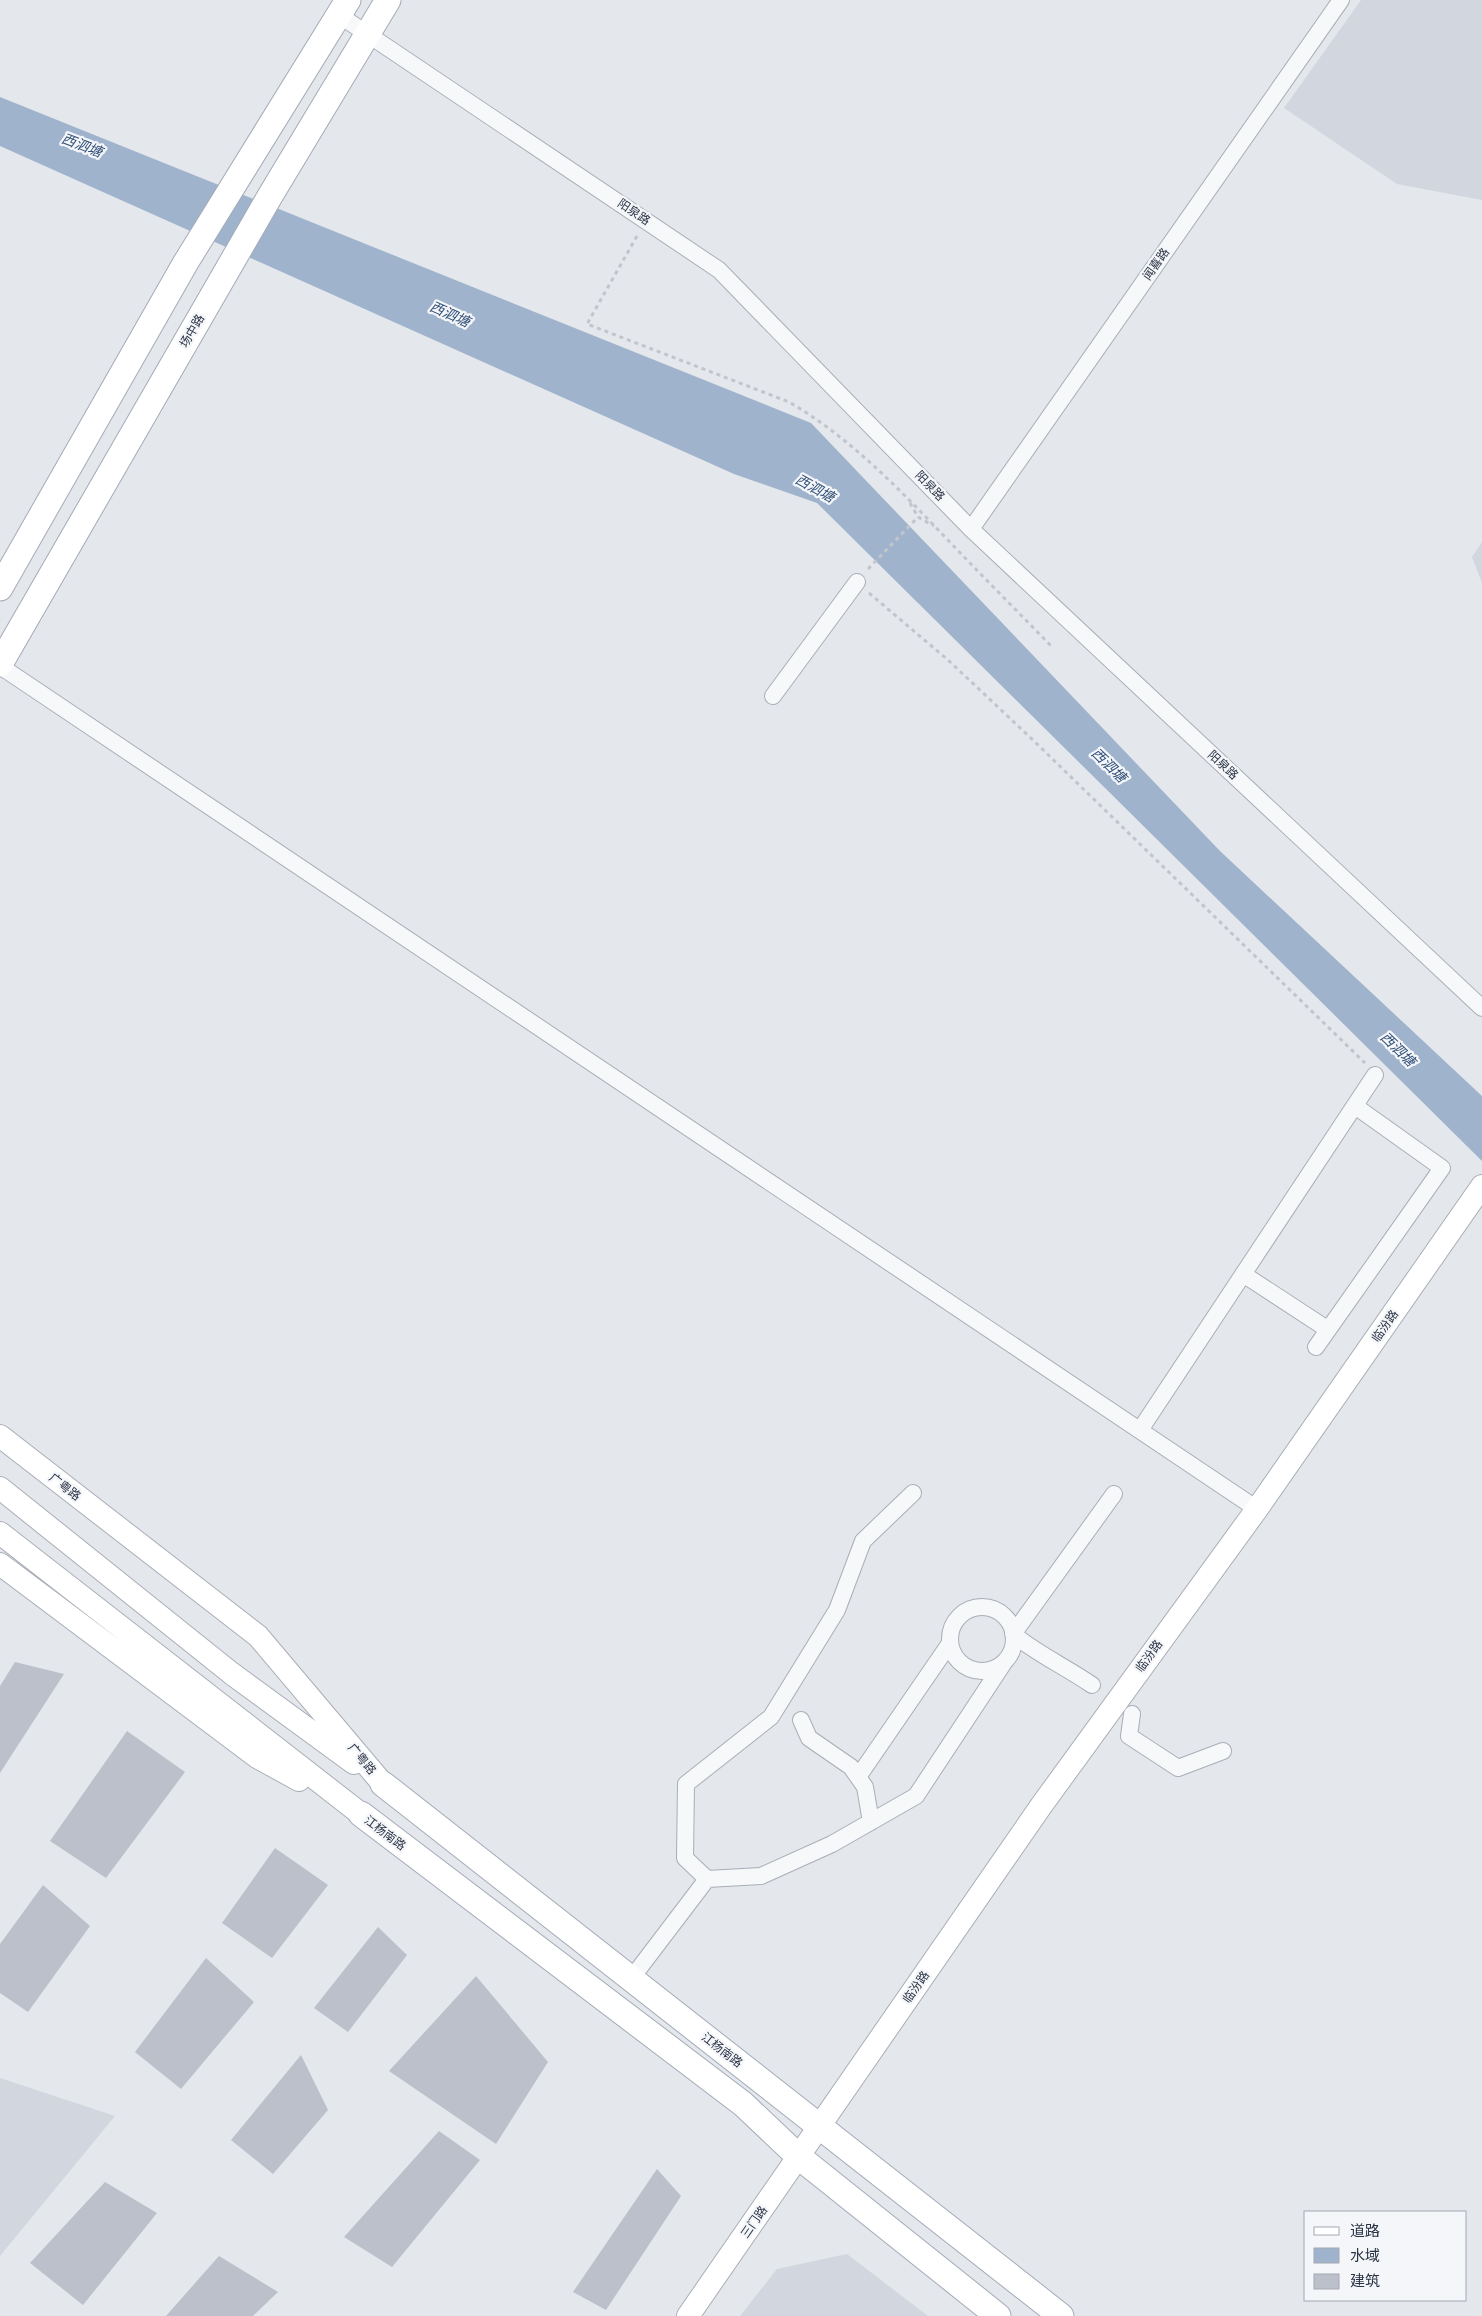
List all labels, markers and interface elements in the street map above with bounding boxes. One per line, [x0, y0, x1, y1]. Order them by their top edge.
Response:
water label: 西泗塘 [59, 129, 107, 162]
street label: 阳泉路 [615, 195, 653, 229]
street label: 闻喜路 [1139, 245, 1173, 283]
water label: 西泗塘 [427, 297, 475, 332]
street label: 场中路 [176, 311, 208, 351]
street label: 阳泉路 [912, 467, 948, 505]
water label: 西泗塘 [792, 470, 839, 507]
water label: 西泗塘 [1088, 744, 1132, 787]
street label: 阳泉路 [1204, 747, 1242, 783]
water label: 西泗塘 [1377, 1028, 1421, 1071]
street label: 临汾路 [1368, 1307, 1402, 1345]
street label: 广粤路 [46, 1470, 84, 1504]
street label: 临汾路 [1132, 1637, 1166, 1675]
street label: 广粤路 [344, 1740, 380, 1778]
street label: 江杨南路 [361, 1812, 409, 1854]
street label: 临汾路 [899, 1968, 933, 2006]
street label: 江杨南路 [698, 2029, 746, 2071]
street label: 三门路 [737, 2203, 771, 2241]
legend [1304, 2211, 1467, 2301]
text: 道路 [1350, 2221, 1380, 2241]
text: 水域 [1350, 2246, 1380, 2266]
text: 建筑 [1350, 2271, 1380, 2291]

